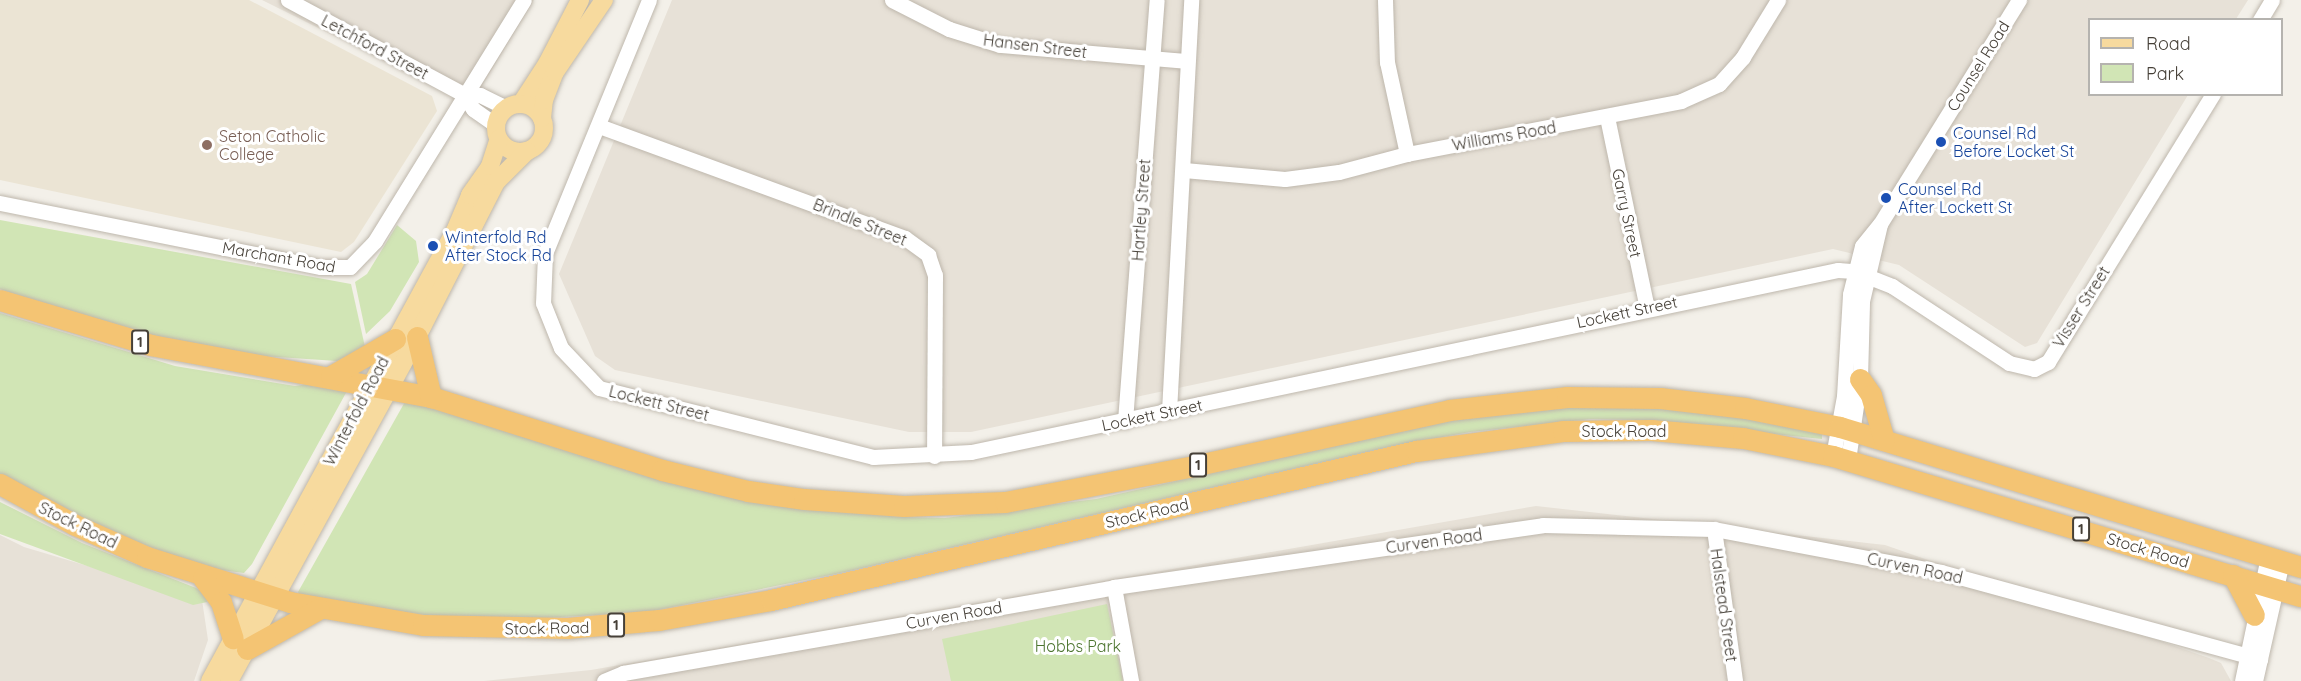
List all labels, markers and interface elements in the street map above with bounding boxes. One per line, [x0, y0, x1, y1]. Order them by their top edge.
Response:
street label: Letchford Street [318, 11, 432, 83]
street label: Counsel Road [1943, 17, 2013, 115]
legend [2088, 18, 2283, 96]
street label: Hansen Street [982, 30, 1088, 62]
text: Road [2146, 32, 2191, 55]
text: Park [2146, 62, 2184, 85]
street label: Williams Road [1450, 117, 1558, 155]
place label: Counsel Rd Before Locket St [1953, 123, 2074, 161]
place label: Seton Catholic College [219, 126, 325, 164]
marker: Counsel Rd Before Locket St [1934, 135, 1948, 149]
marker: Seton Catholic College [200, 138, 214, 152]
street label: Hartley Street [1128, 158, 1154, 262]
street label: Garry Street [1608, 167, 1646, 259]
place label: Counsel Rd After Lockett St [1898, 179, 2012, 217]
marker: Counsel Rd After Lockett St [1879, 191, 1893, 205]
street label: Brindle Street [810, 194, 910, 250]
place label: Winterfold Rd After Stock Rd [445, 227, 552, 265]
street label: Marchant Road [221, 238, 337, 276]
marker: Winterfold Rd After Stock Rd [426, 239, 440, 253]
street label: Visser Street [2048, 263, 2114, 351]
street label: Lockett Street [1575, 292, 1679, 332]
road number: 1 [131, 330, 149, 354]
street label: Winterfold Road [319, 353, 393, 469]
street label: Lockett Street [607, 381, 711, 425]
street label: Lockett Street [1100, 395, 1204, 435]
street label: Stock Road [1582, 421, 1666, 441]
road number: 1 [1189, 453, 1207, 477]
street label: Stock Road [1103, 494, 1191, 532]
street label: Stock Road [36, 498, 120, 552]
road number: 1 [2072, 517, 2090, 541]
street label: Curven Road [1385, 525, 1483, 557]
street label: Stock Road [2105, 528, 2191, 572]
street label: Halstead Street [1707, 547, 1741, 663]
street label: Curven Road [1865, 549, 1965, 587]
street label: Curven Road [904, 597, 1004, 633]
road number: 1 [607, 613, 625, 637]
street label: Stock Road [504, 618, 590, 638]
park label: Hobbs Park [1035, 636, 1121, 656]

